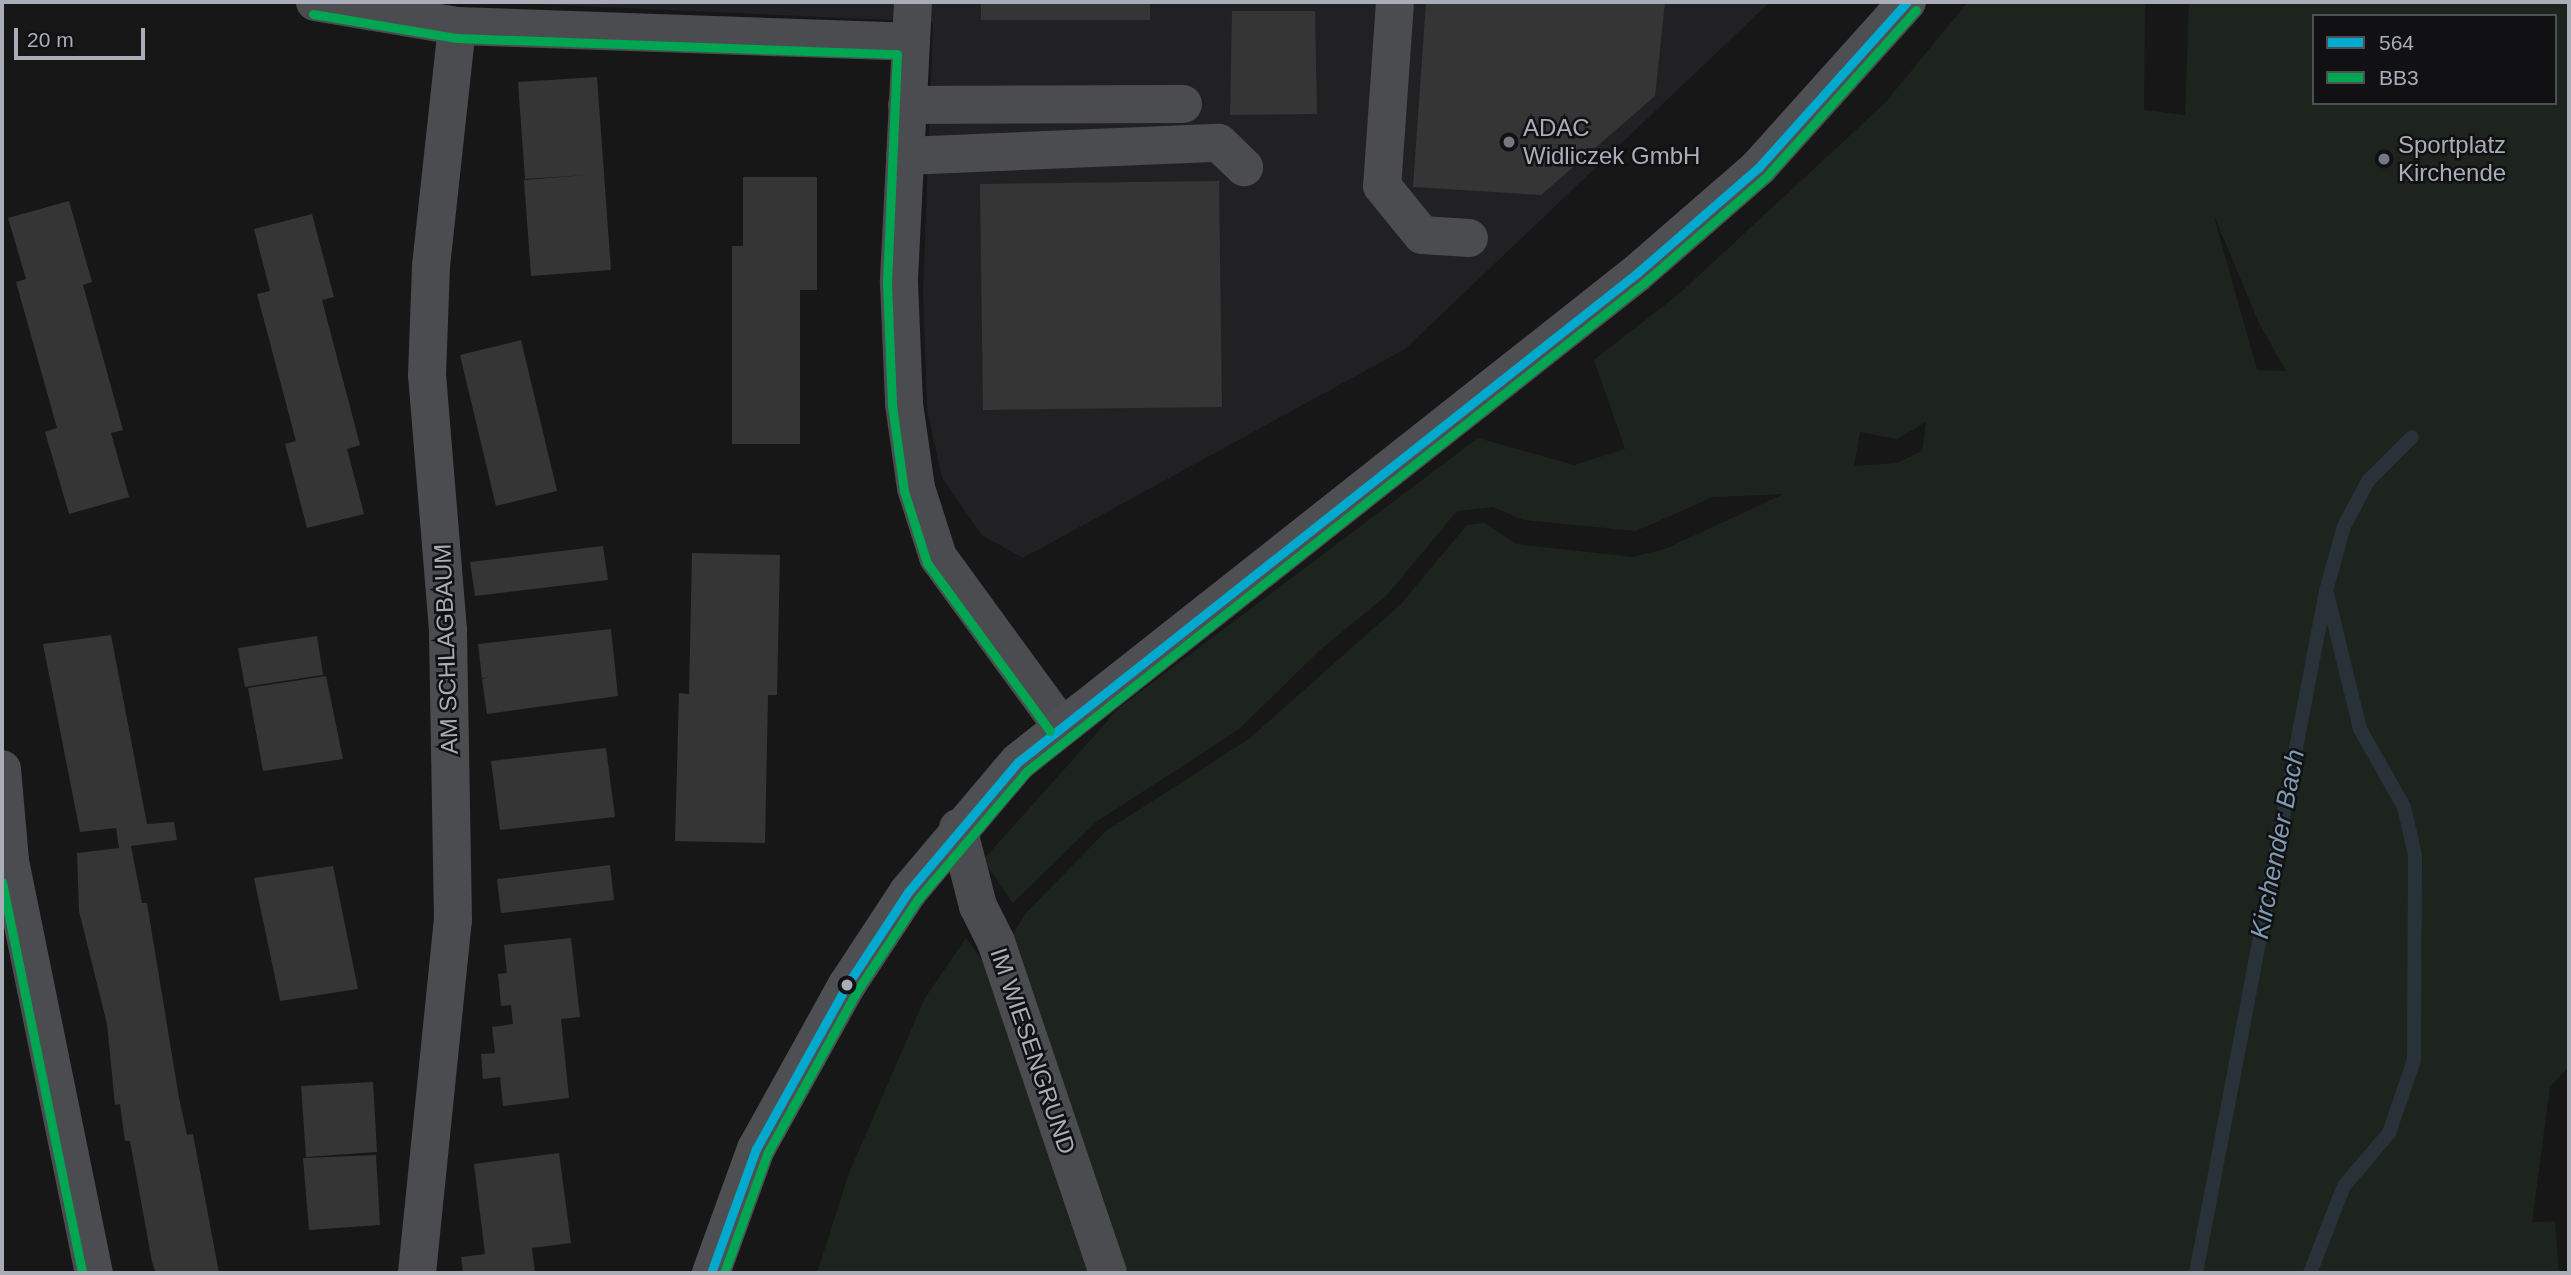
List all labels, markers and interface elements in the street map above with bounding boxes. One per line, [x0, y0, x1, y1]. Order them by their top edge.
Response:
scale bar [18, 14, 149, 58]
legend [2312, 14, 2557, 105]
text: 20 m [27, 28, 74, 51]
text: 564 [2379, 31, 2414, 54]
text: BB3 [2379, 66, 2419, 89]
place label: ADAC Widliczek GmbH [1523, 114, 1700, 170]
place label: Sportplatz Kirchende [2398, 131, 2506, 187]
marker: ADAC Widliczek GmbH [1501, 134, 1517, 150]
marker: Sportplatz Kirchende [2376, 151, 2392, 167]
street label: AM SCHLAGBAUM [428, 543, 464, 755]
water label: Kirchender Bach [2244, 747, 2312, 941]
street label: IM WIESENGRUND [984, 944, 1082, 1158]
unlabelled marker [840, 978, 854, 992]

